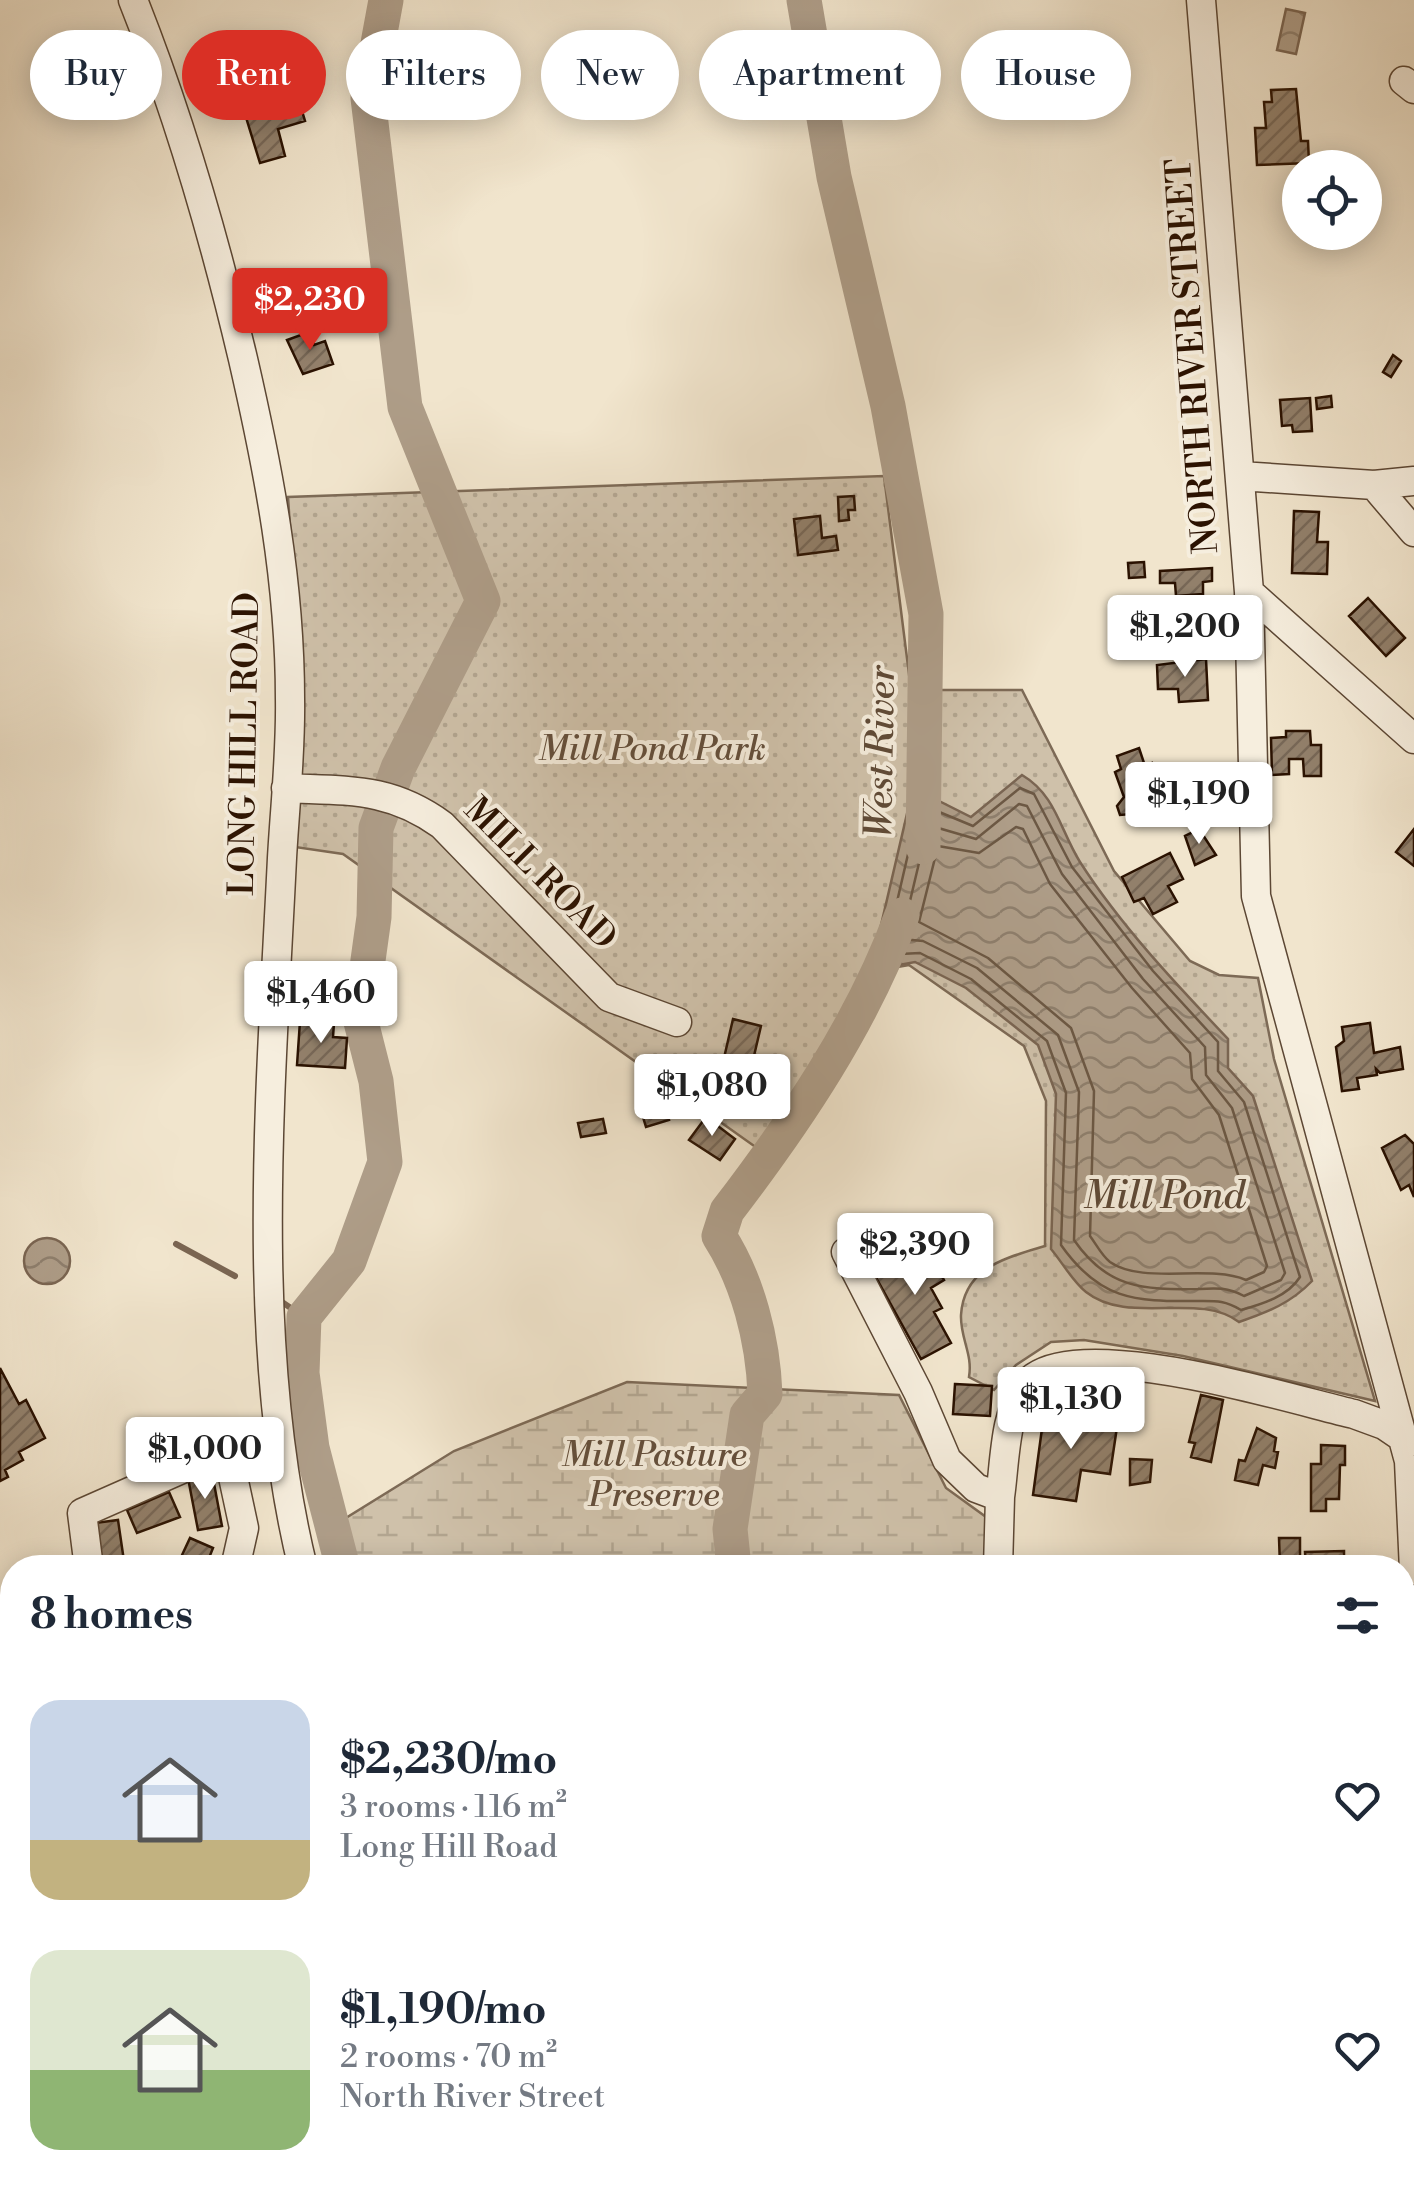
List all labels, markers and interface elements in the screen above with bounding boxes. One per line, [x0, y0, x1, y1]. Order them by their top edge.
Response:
chip: Buy [30, 30, 162, 120]
chip: Rent [182, 30, 326, 120]
chip: Filters [346, 30, 521, 120]
chip: New [541, 30, 679, 120]
chip: Apartment [699, 30, 941, 120]
chip: House [961, 30, 1131, 120]
map controls [1282, 150, 1382, 250]
button: locate [1282, 150, 1382, 250]
street label: NORTH RIVER STREET [1158, 157, 1228, 555]
pin: $2,230 [229, 268, 391, 353]
text: $2,230 [254, 280, 366, 320]
street label: LONG HILL ROAD [221, 592, 269, 896]
pin: $1,200 [1104, 595, 1266, 680]
text: $1,200 [1129, 607, 1241, 647]
water label: West River [856, 664, 906, 839]
park label: Mill Pond Park [538, 728, 766, 771]
pin: $1,190 [1118, 762, 1280, 847]
text: $1,190 [1147, 774, 1251, 814]
street label: MILL ROAD [455, 789, 625, 959]
pin: $1,460 [240, 961, 402, 1046]
text: $1,460 [266, 973, 376, 1013]
pin: $1,080 [631, 1054, 793, 1139]
text: $1,080 [656, 1066, 768, 1106]
water label: Mill Pond [1083, 1173, 1247, 1220]
pin: $2,390 [834, 1213, 996, 1298]
text: $2,390 [859, 1225, 971, 1265]
pin: $1,130 [990, 1367, 1152, 1452]
text: $1,130 [1020, 1379, 1122, 1419]
pin: $1,000 [124, 1417, 286, 1502]
text: $1,000 [148, 1429, 262, 1469]
park label: Mill Pasture Preserve [561, 1434, 747, 1517]
icon: filters [1330, 1588, 1385, 1643]
text: 8 homes [30, 1589, 193, 1642]
text: $2,230/mo [340, 1734, 557, 1787]
icon: home [110, 1740, 230, 1860]
icon: heart [1330, 1773, 1385, 1828]
text: 3 rooms · 116 m² [340, 1787, 567, 1827]
text: Long Hill Road [340, 1827, 557, 1867]
text: $1,190/mo [340, 1984, 546, 2037]
icon: home [110, 1990, 230, 2110]
icon: heart [1330, 2023, 1385, 2078]
text: 2 rooms · 70 m² [340, 2037, 557, 2077]
text: North River Street [340, 2077, 605, 2117]

